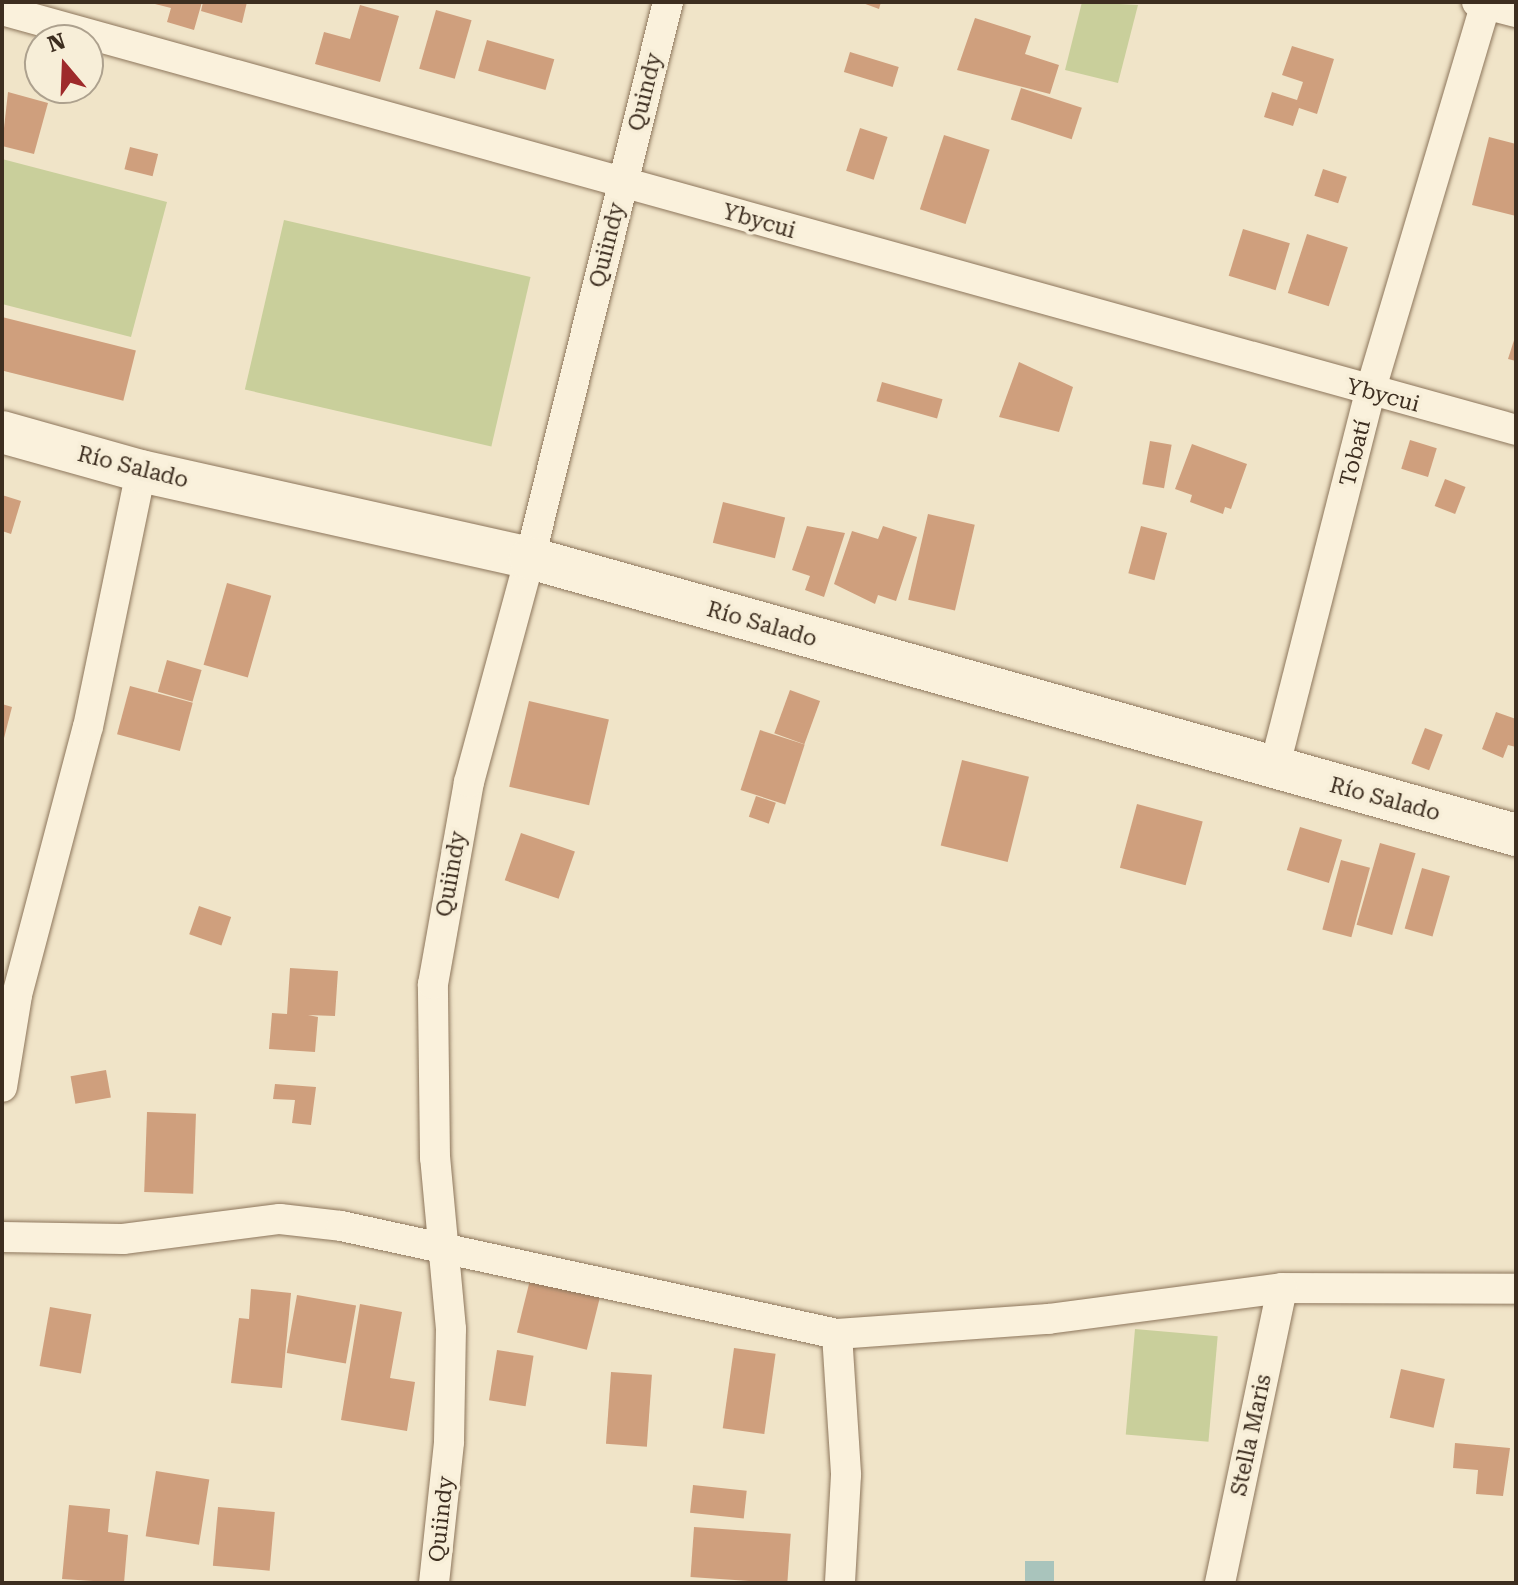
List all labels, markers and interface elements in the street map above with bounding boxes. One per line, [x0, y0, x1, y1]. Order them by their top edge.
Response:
north arrow [24, 24, 104, 104]
text: N [45, 28, 69, 57]
street label: Quindy [623, 50, 667, 134]
street label: Ybycui [719, 198, 799, 244]
street label: Quiindy [584, 200, 630, 290]
street label: Ybycui [1343, 373, 1423, 417]
street label: Tobatí [1334, 417, 1376, 489]
street label: Río Salado [75, 440, 191, 494]
street label: Río Salado [704, 596, 820, 652]
street label: Río Salado [1327, 772, 1443, 826]
street label: Quiindy [430, 829, 472, 919]
street label: Stella Maris [1225, 1372, 1277, 1498]
street label: Quiindy [423, 1475, 459, 1563]

